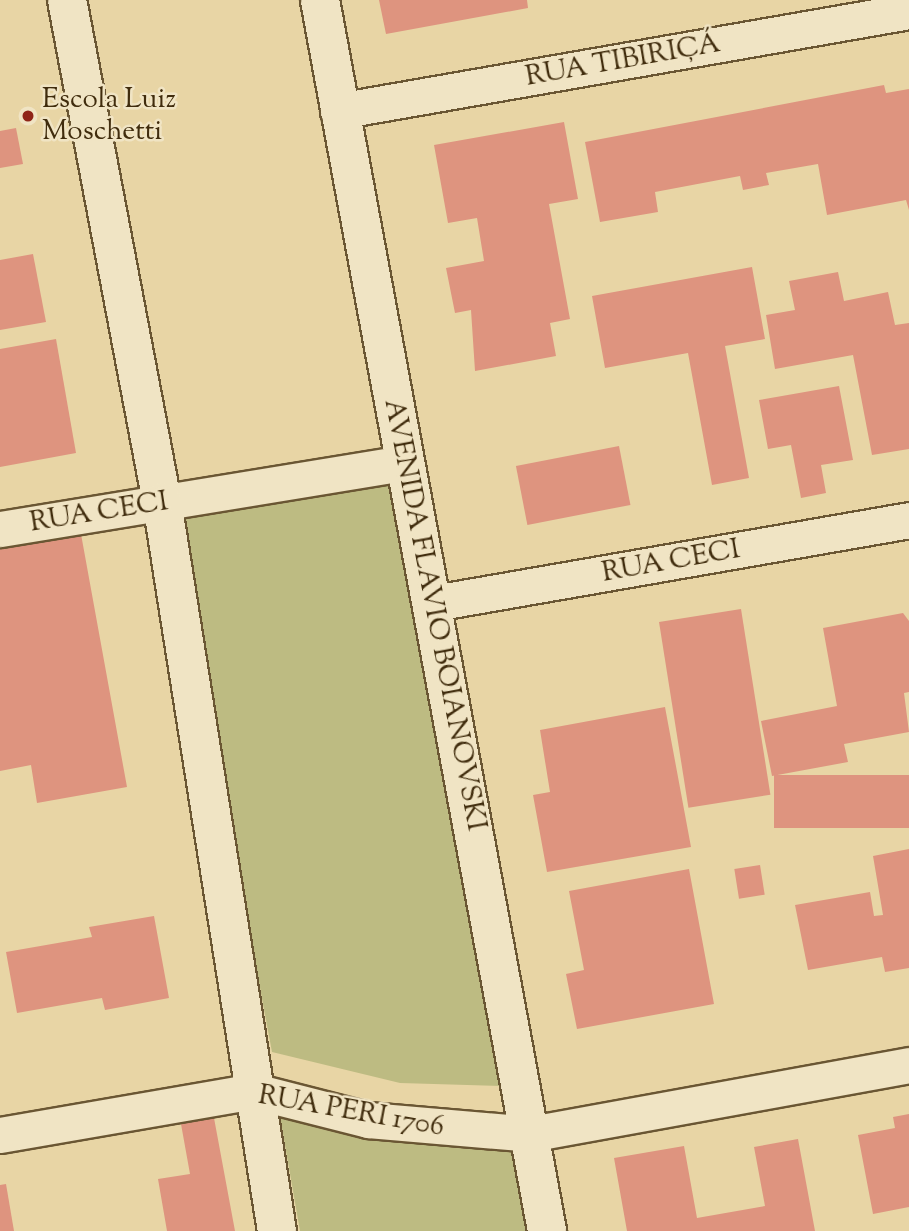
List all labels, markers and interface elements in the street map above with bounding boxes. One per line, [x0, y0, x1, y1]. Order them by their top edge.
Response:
street label: RUA TIBIRIÇÁ [523, 27, 723, 95]
place label: Escola Luiz Moschetti [42, 83, 176, 149]
marker: Escola Luiz Moschetti [20, 108, 36, 124]
street label: AVENIDA FLAVIO BOIANOVSKI [376, 396, 492, 834]
street label: RUA CECI [27, 485, 171, 541]
street label: RUA CECI [599, 533, 743, 591]
street label: RUA PERI 1706 [255, 1079, 447, 1145]

